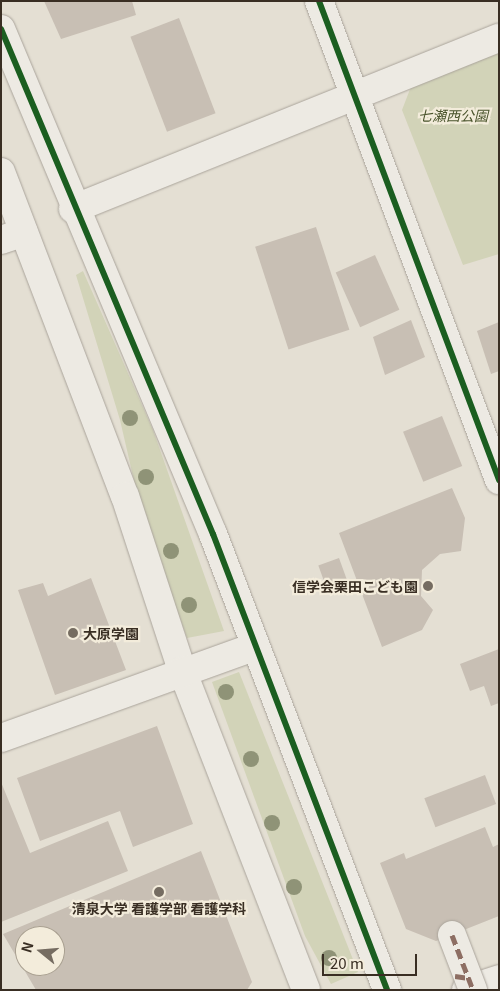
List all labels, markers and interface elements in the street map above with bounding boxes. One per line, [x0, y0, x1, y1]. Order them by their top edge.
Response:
park label: 七瀬西公園 [418, 107, 488, 123]
place label: 信学会栗田こども園 [292, 578, 418, 594]
marker: 信学会栗田こども園 [422, 580, 434, 592]
place label: 大原学園 [83, 625, 139, 641]
marker: 大原学園 [67, 627, 79, 639]
marker: 清泉大学 看護学部 看護学科 [153, 886, 165, 898]
place label: 清泉大学 看護学部 看護学科 [72, 900, 246, 916]
north arrow [15, 926, 65, 976]
text: N [16, 939, 38, 955]
scale bar [325, 944, 420, 976]
text: 20 m [330, 952, 364, 973]

